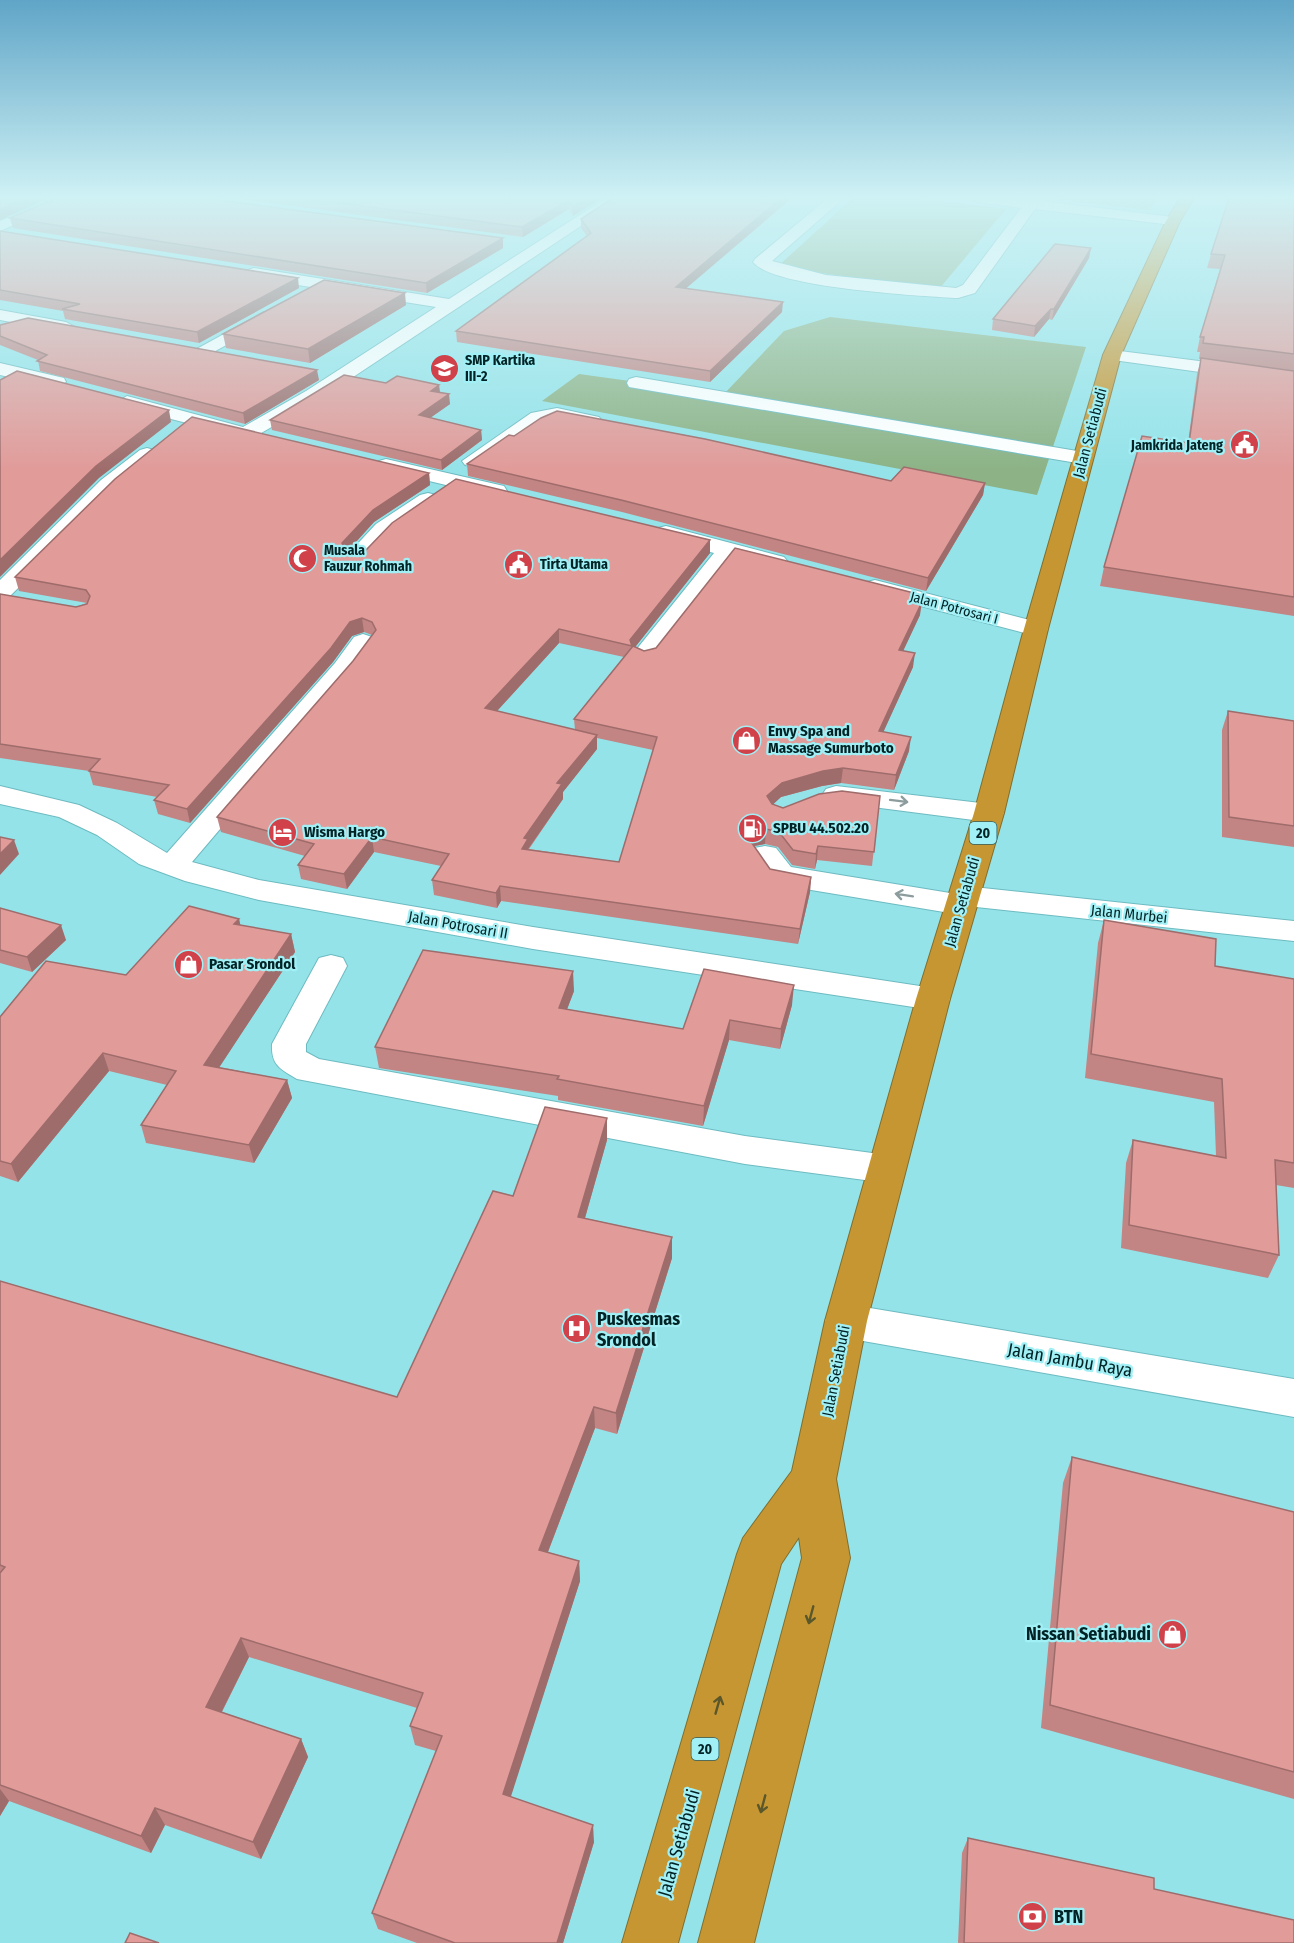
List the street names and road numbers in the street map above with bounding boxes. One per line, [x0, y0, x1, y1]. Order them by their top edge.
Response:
street label: Jalan Setiabudi [1069, 386, 1111, 480]
street label: Jalan Potrosari I [908, 588, 1000, 628]
road number: 20 [970, 822, 996, 844]
street label: Jalan Setiabudi [941, 855, 983, 949]
street label: Jalan Murbei [1090, 901, 1168, 927]
street label: Jalan Potrosari II [407, 907, 509, 943]
street label: Jalan Setiabudi [818, 1324, 854, 1418]
street label: Jalan Jambu Raya [1006, 1338, 1134, 1382]
road number: 20 [692, 1738, 718, 1760]
street label: Jalan Setiabudi [653, 1787, 705, 1899]

